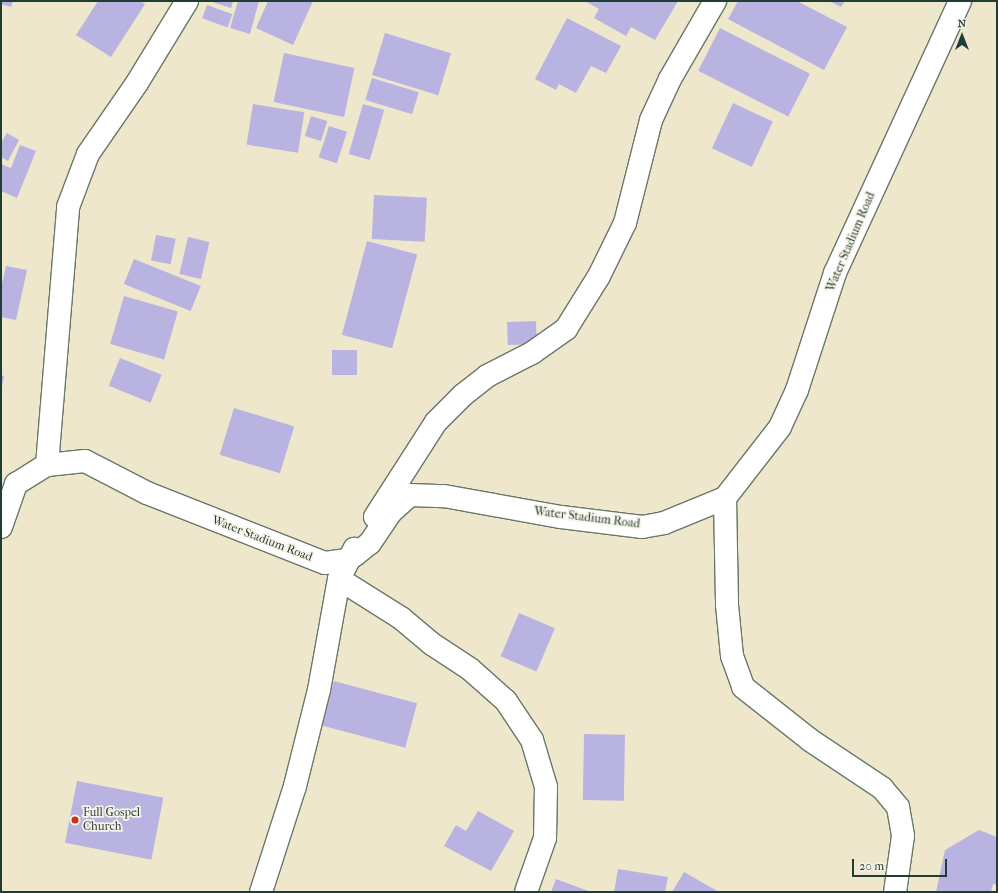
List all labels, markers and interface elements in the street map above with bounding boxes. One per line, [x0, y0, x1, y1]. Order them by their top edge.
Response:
north arrow [942, 16, 982, 56]
text: N [958, 17, 966, 30]
street label: Water Stadium Road [824, 190, 878, 294]
street label: Water Stadium Road [533, 504, 641, 532]
street label: Water Stadium Road [210, 513, 314, 565]
place label: Full Gospel Church [83, 806, 140, 834]
marker: Full Gospel Church [70, 815, 80, 825]
scale bar [854, 851, 949, 877]
text: 20 m [859, 859, 884, 873]

